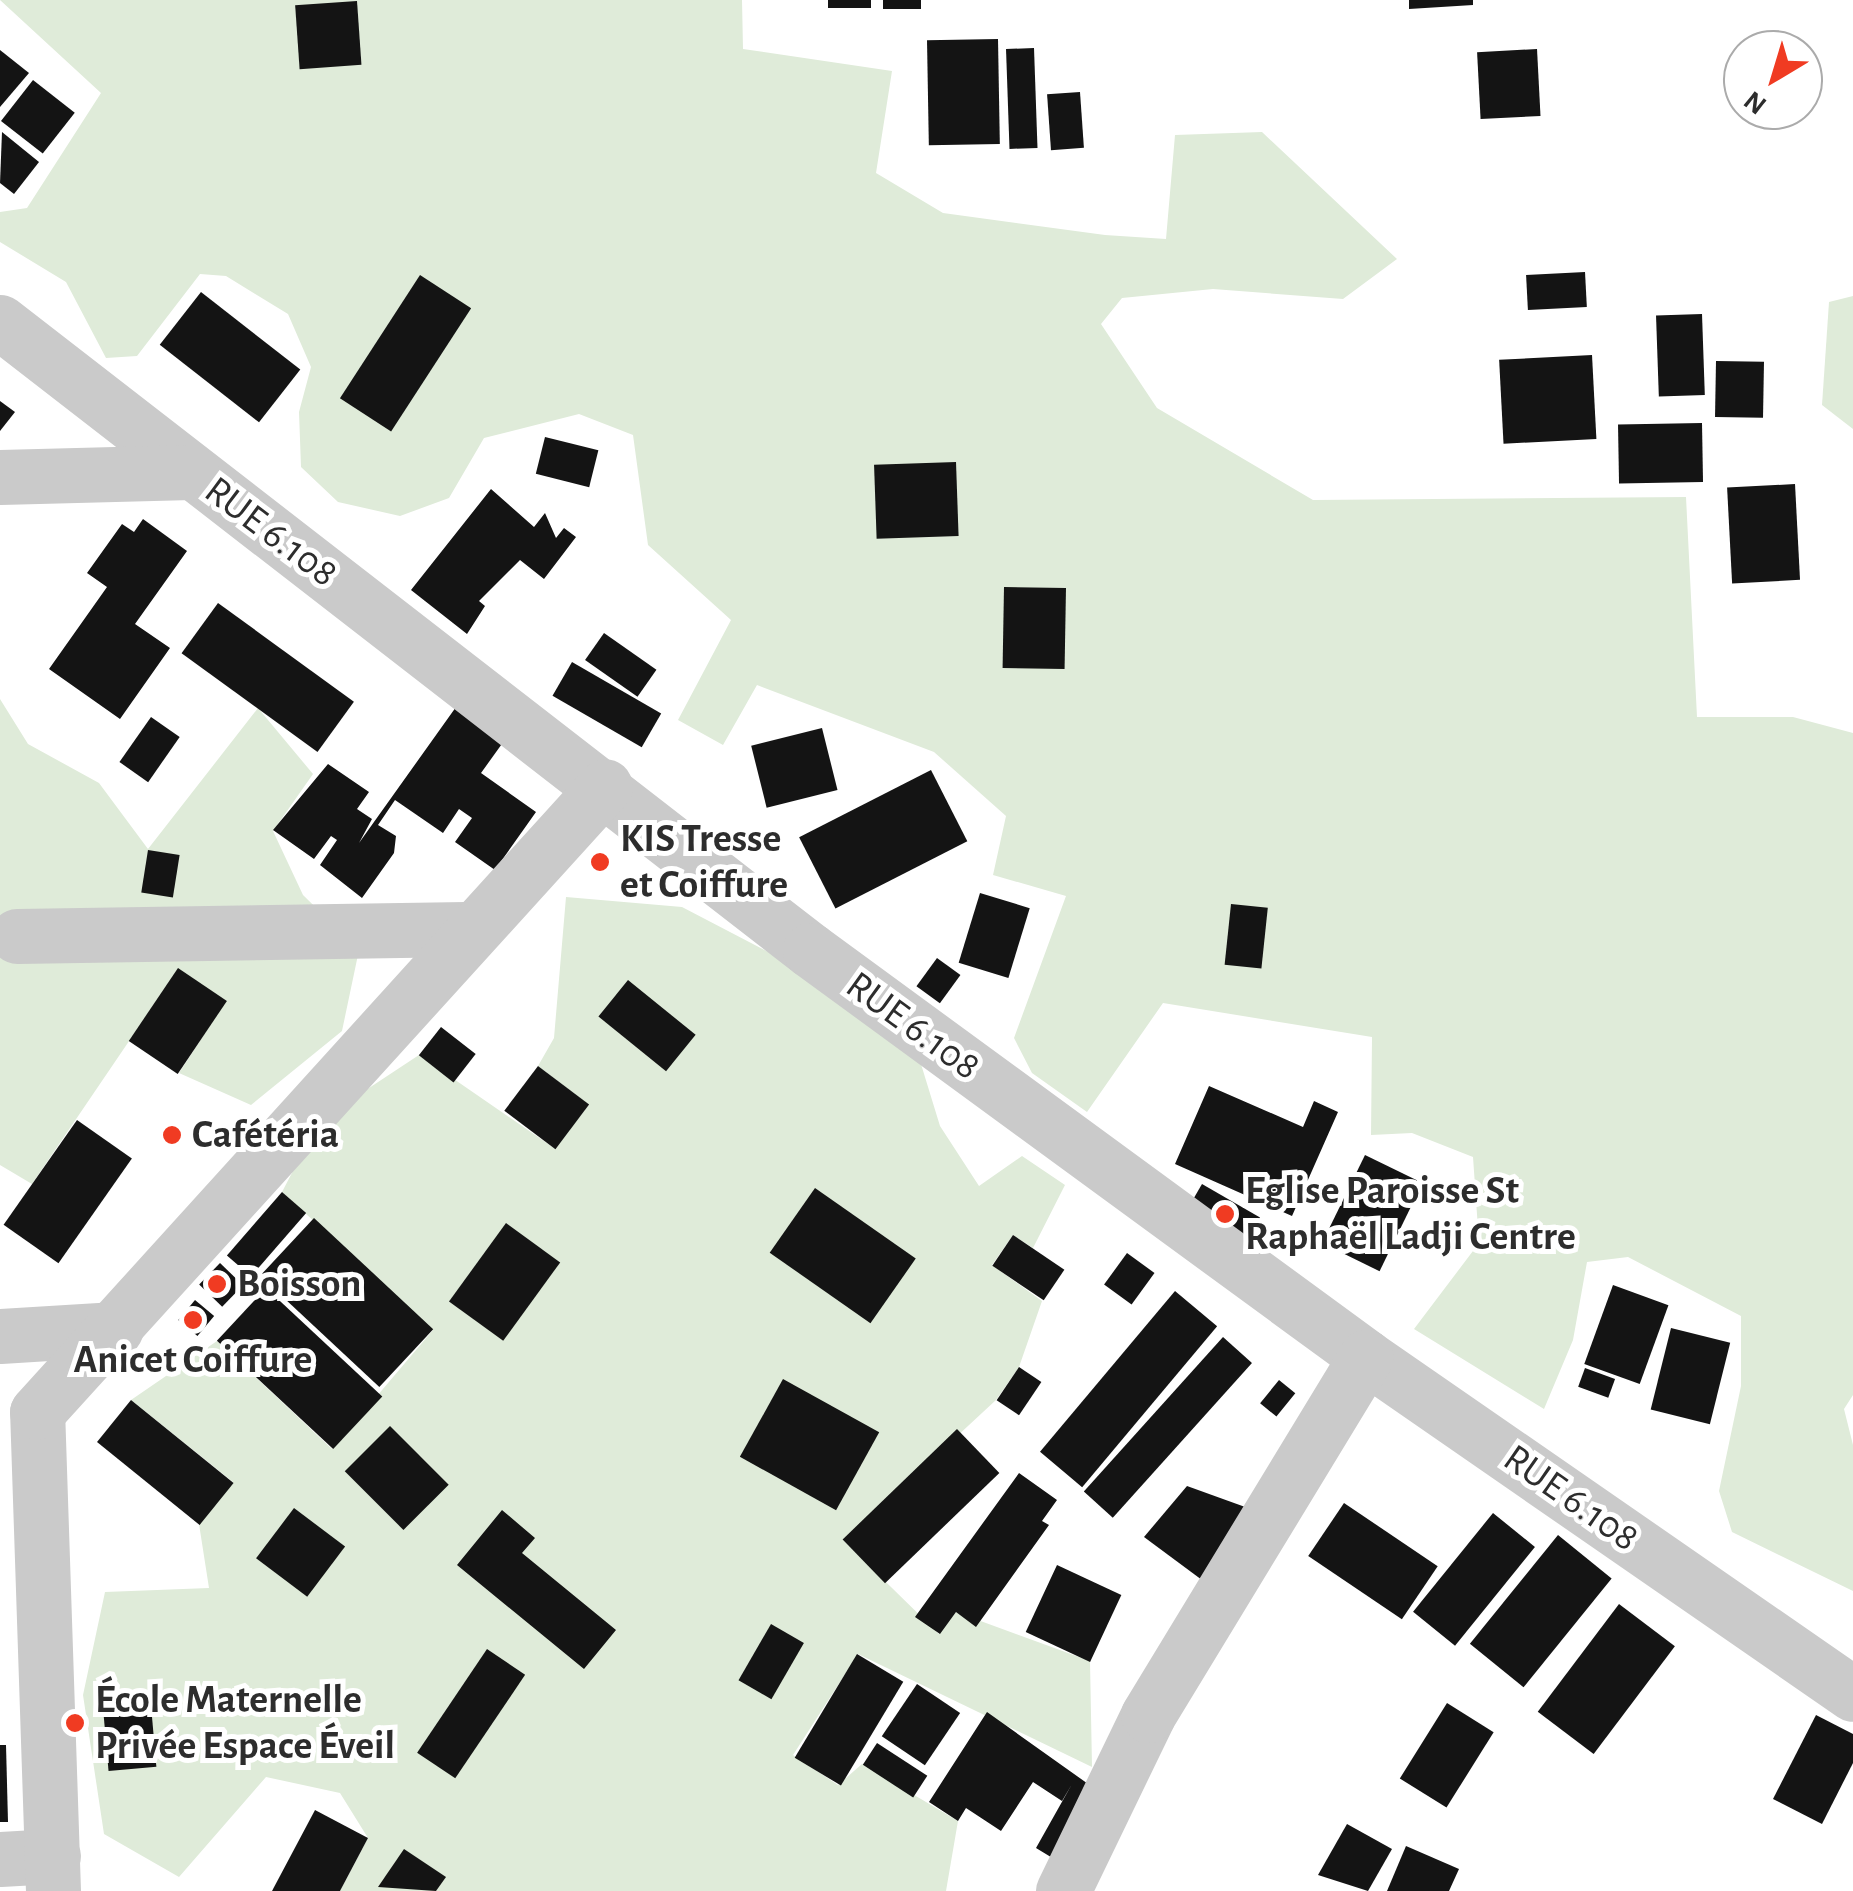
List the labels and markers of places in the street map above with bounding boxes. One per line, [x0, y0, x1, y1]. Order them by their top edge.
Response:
place label: KIS Tresse et Coiffure [620, 815, 788, 909]
marker: KIS Tresse et Coiffure [589, 851, 611, 873]
place label: Cafétéria [192, 1111, 339, 1159]
marker: Cafétéria [161, 1124, 183, 1146]
place label: Eglise Paroisse St Raphaël Ladji Centre [1245, 1167, 1576, 1261]
marker: Eglise Paroisse St Raphaël Ladji Centre [1214, 1203, 1236, 1225]
place label: Boisson [237, 1260, 362, 1308]
marker: Boisson [206, 1273, 228, 1295]
marker: Anicet Coiffure [182, 1309, 204, 1331]
place label: Anicet Coiffure [74, 1336, 312, 1384]
place label: École Maternelle Privée Espace Éveil [95, 1676, 395, 1770]
marker: École Maternelle Privée Espace Éveil [64, 1712, 86, 1734]

